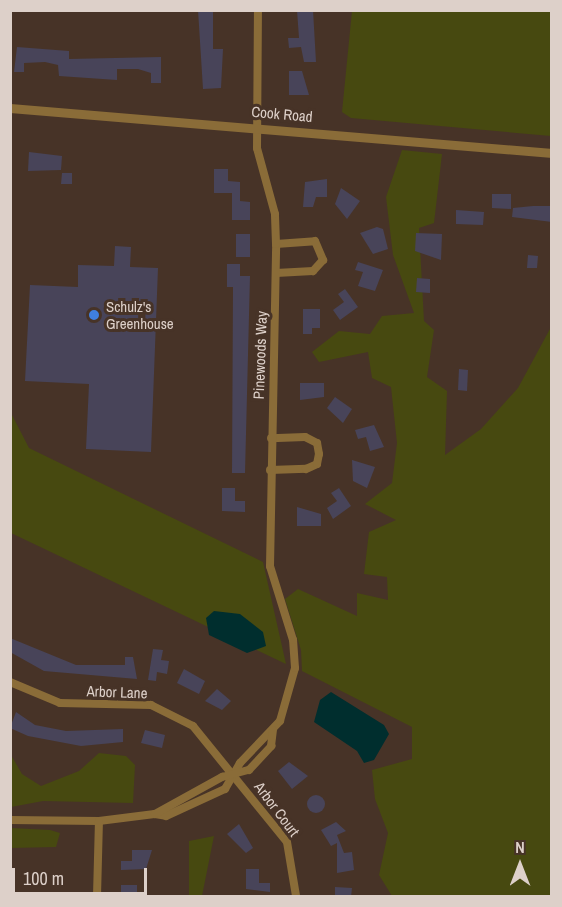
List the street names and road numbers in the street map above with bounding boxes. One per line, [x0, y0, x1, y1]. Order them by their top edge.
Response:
street label: Cook Road [251, 102, 313, 126]
street label: Pinewoods Way [249, 311, 271, 399]
street label: Arbor Lane [86, 682, 148, 702]
street label: Arbor Court [251, 778, 303, 840]

